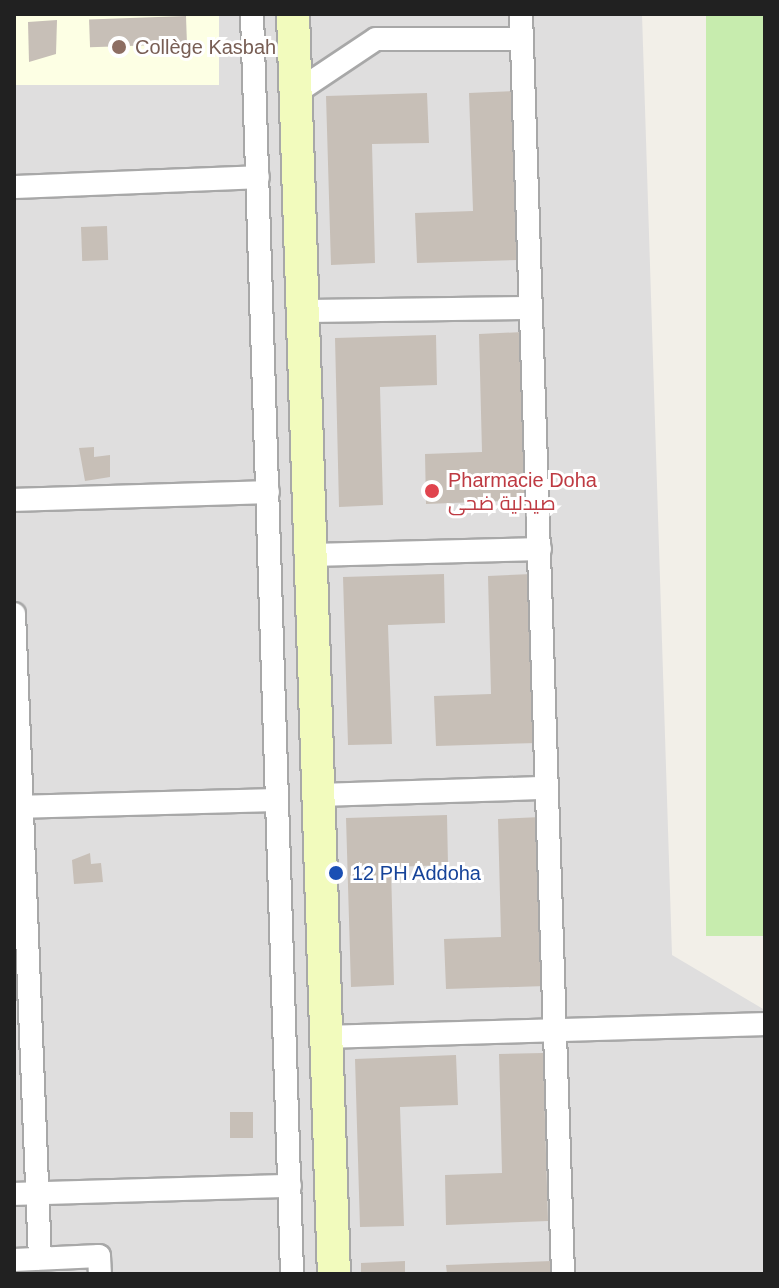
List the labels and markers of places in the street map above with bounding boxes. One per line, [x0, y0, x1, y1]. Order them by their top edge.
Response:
place label: Collège Kasbah [135, 35, 276, 59]
marker: Collège Kasbah [110, 38, 128, 56]
place label: Pharmacie Doha صيدلية ضحى [448, 468, 597, 515]
marker: Pharmacie Doha صيدلية ضحى [423, 482, 441, 500]
place label: 12 PH Addoha [352, 861, 482, 885]
marker: 12 PH Addoha [327, 864, 345, 882]

